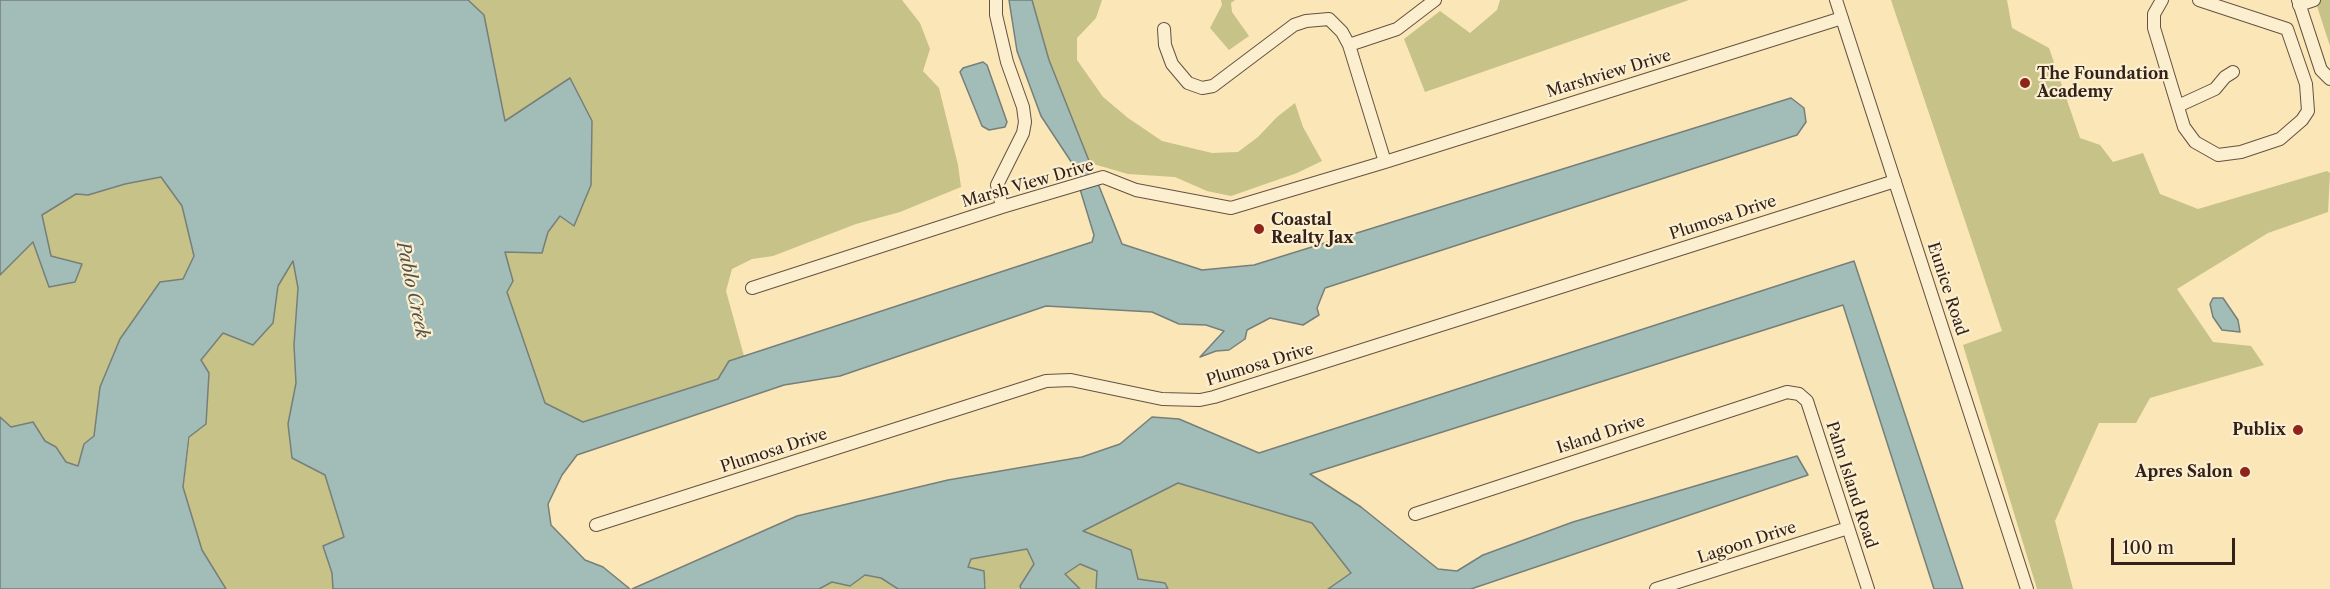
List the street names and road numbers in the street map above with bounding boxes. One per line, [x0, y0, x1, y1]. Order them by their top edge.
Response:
street label: Marshview Drive [1544, 46, 1674, 102]
street label: Marsh View Drive [960, 156, 1096, 212]
street label: Plumosa Drive [1667, 192, 1779, 244]
street label: Eunice Road [1923, 240, 1971, 338]
street label: Plumosa Drive [1204, 340, 1316, 390]
street label: Island Drive [1554, 412, 1648, 458]
street label: Palm Island Road [1821, 419, 1881, 551]
street label: Plumosa Drive [718, 425, 830, 477]
street label: Lagoon Drive [1695, 518, 1799, 568]

